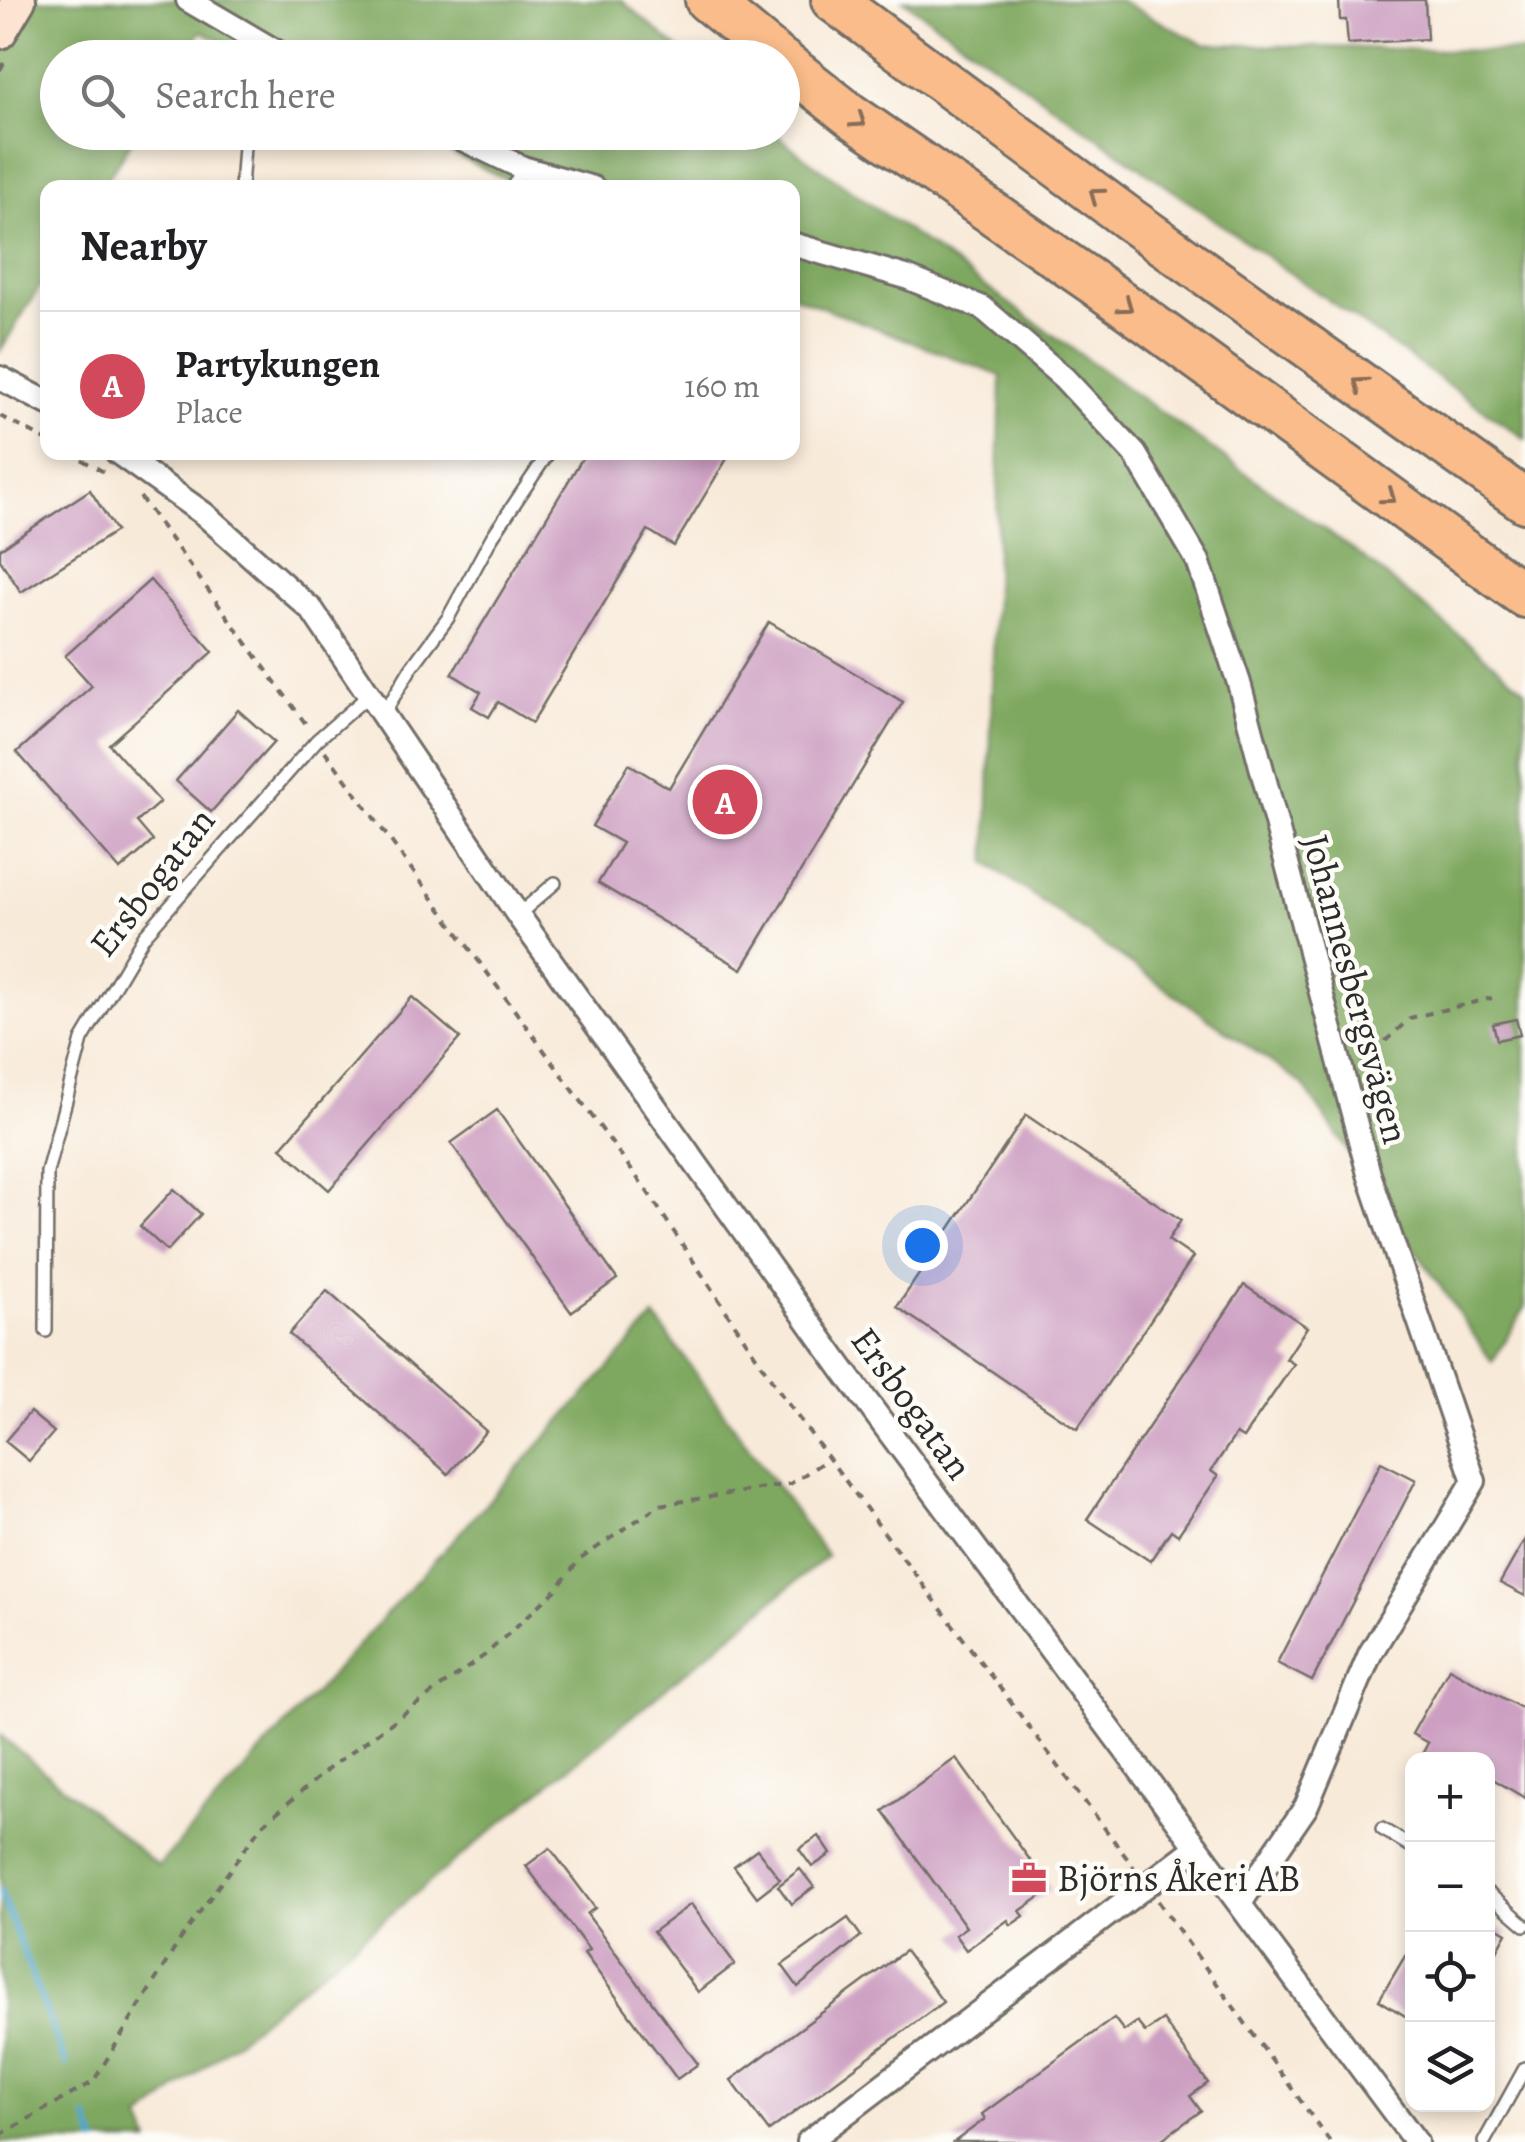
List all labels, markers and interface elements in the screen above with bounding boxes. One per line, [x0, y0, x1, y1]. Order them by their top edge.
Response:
search box [40, 40, 800, 150]
icon: search [75, 68, 130, 123]
text: Search here [155, 69, 336, 121]
one-way arrow [848, 109, 866, 127]
one-way arrow [1088, 189, 1107, 207]
text: Nearby [80, 217, 207, 274]
one-way arrow [1115, 295, 1133, 312]
text: Partykungen [175, 338, 380, 390]
text: A [102, 364, 123, 408]
text: 160 m [684, 364, 760, 408]
one-way arrow [1353, 378, 1371, 396]
text: Place [175, 390, 243, 434]
one-way arrow [1378, 485, 1396, 503]
pin: A [692, 764, 758, 840]
street label: Ersbogatan [77, 796, 227, 968]
street label: Johannesbergsvägen [1290, 829, 1422, 1149]
your location [897, 1220, 948, 1271]
street label: Ersbogatan [839, 1316, 985, 1490]
map controls [1405, 1752, 1495, 2112]
button: + [1405, 1752, 1495, 1842]
button: − [1405, 1842, 1495, 1932]
place label: Björns Åkeri AB [1057, 1852, 1301, 1904]
office icon: Björns Åkeri AB [1010, 1859, 1048, 1897]
button: locate [1405, 1932, 1495, 2022]
button: layers [1405, 2022, 1495, 2112]

